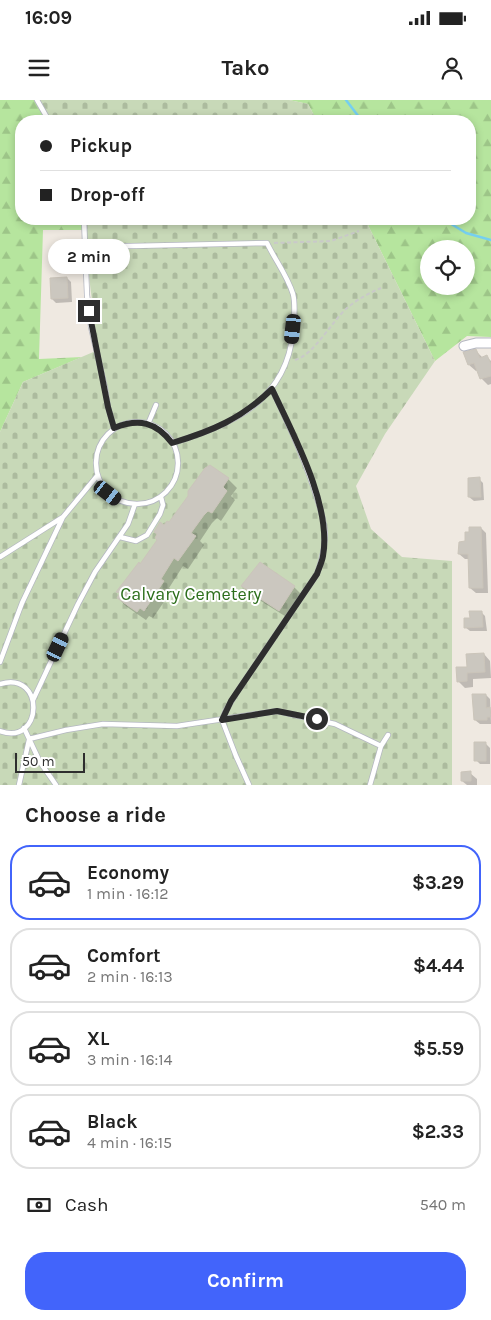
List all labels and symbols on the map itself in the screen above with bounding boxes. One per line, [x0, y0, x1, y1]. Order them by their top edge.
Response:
callout: 2 min [48, 238, 130, 274]
route end [78, 300, 100, 322]
car [283, 313, 302, 345]
car [91, 478, 124, 508]
park label: Calvary Cemetery [120, 583, 262, 605]
car [44, 630, 71, 664]
route start [306, 708, 328, 730]
scale bar [15, 750, 85, 773]

